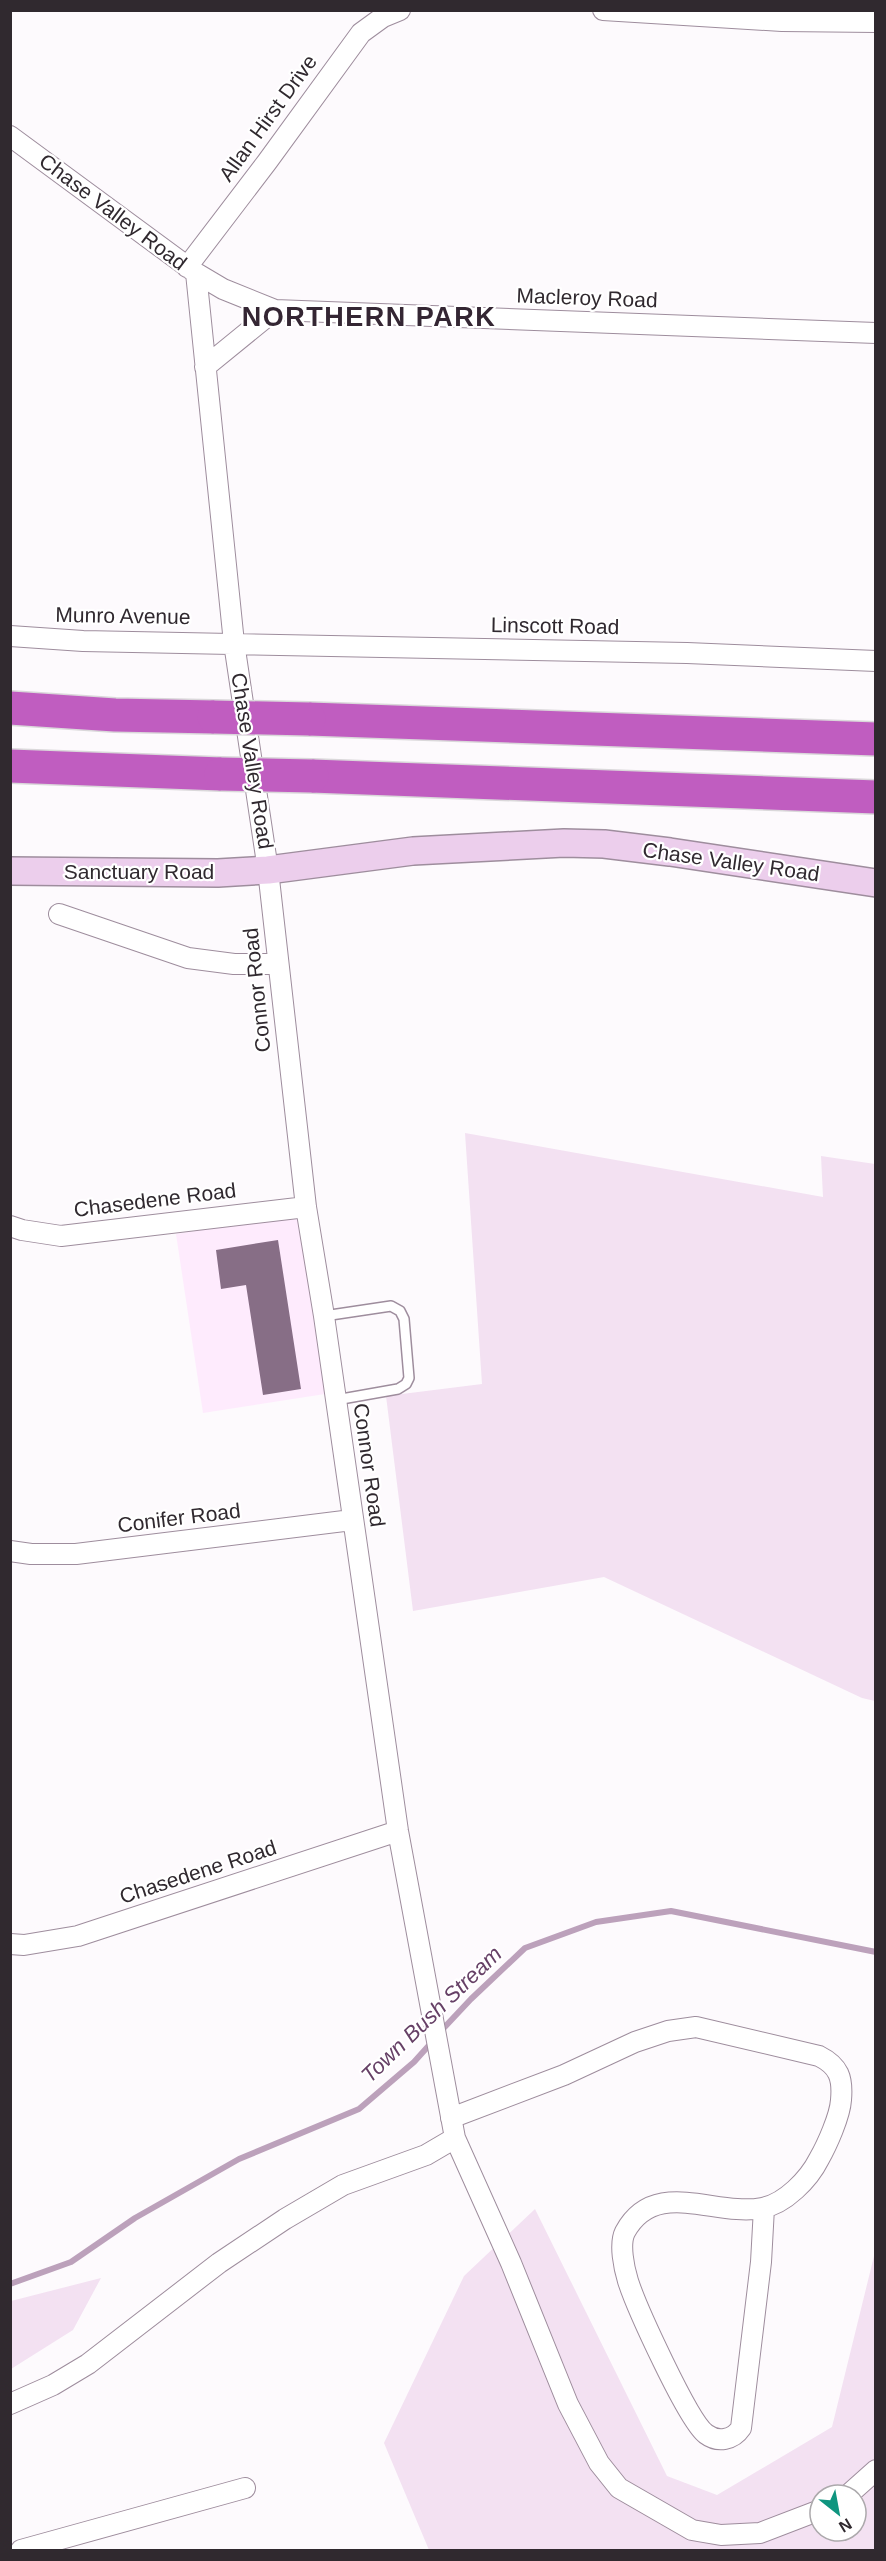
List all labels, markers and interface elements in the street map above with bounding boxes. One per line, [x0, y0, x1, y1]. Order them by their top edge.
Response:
street label: Allan Hirst Drive [214, 50, 321, 185]
street label: Chase Valley Road [35, 149, 191, 274]
street label: Macleroy Road [516, 284, 658, 311]
district label: NORTHERN PARK [242, 302, 496, 332]
street label: Munro Avenue [55, 603, 191, 628]
street label: Linscott Road [491, 613, 619, 638]
street label: Chase Valley Road [227, 671, 278, 851]
street label: Chase Valley Road [641, 838, 821, 885]
street label: Sanctuary Road [64, 860, 214, 883]
street label: Connor Road [239, 927, 274, 1053]
street label: Chasedene Road [72, 1178, 237, 1221]
street label: Connor Road [349, 1401, 390, 1528]
street label: Conifer Road [116, 1499, 242, 1536]
street label: Chasedene Road [117, 1835, 279, 1908]
water label: Town Bush Stream [356, 1941, 507, 2088]
north arrow [808, 2483, 868, 2543]
text: N [836, 2515, 855, 2536]

